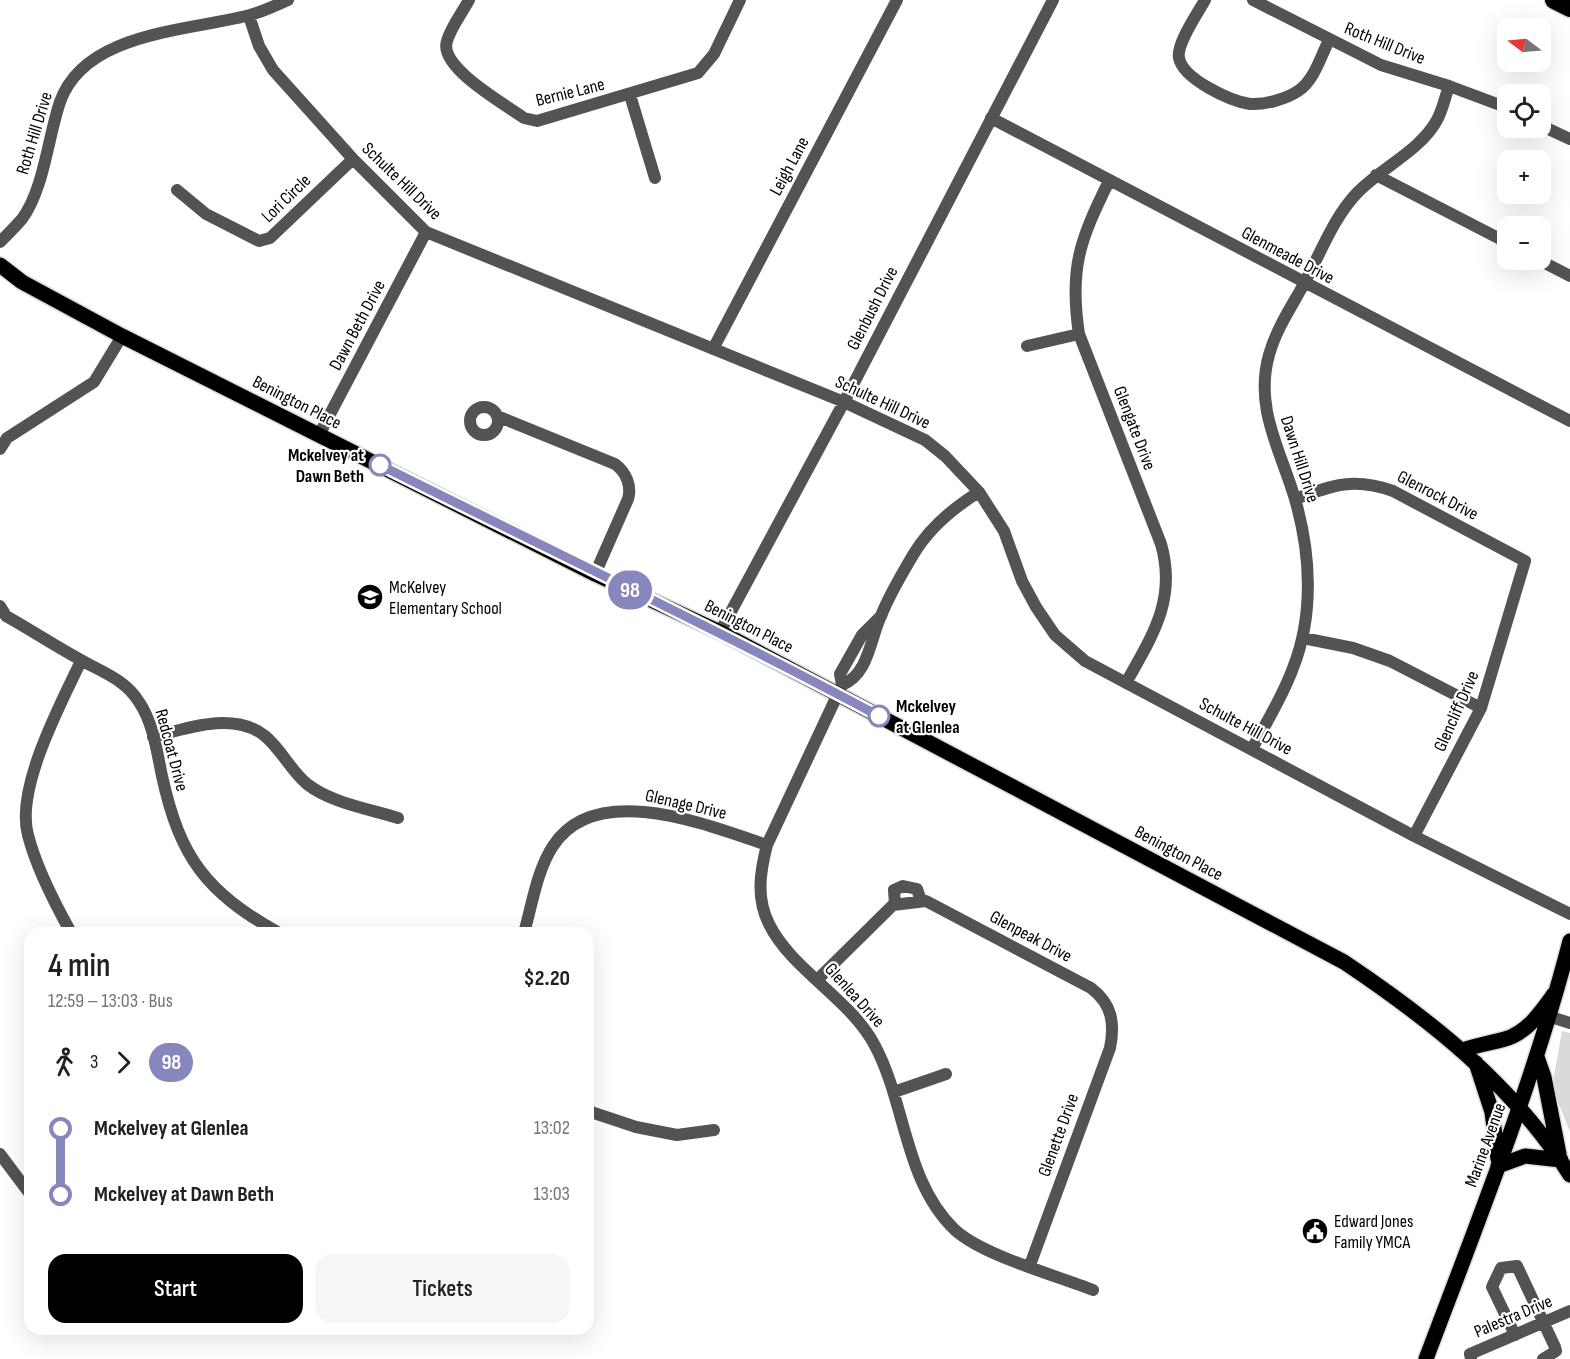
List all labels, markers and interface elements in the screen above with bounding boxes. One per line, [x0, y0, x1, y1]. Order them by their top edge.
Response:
street label: Roth Hill Drive [1341, 18, 1428, 69]
north arrow [1497, 18, 1551, 72]
map controls [1497, 18, 1551, 270]
street label: Bernie Lane [534, 74, 607, 111]
button: locate [1497, 84, 1551, 138]
street label: Roth Hill Drive [12, 89, 57, 177]
street label: Leigh Lane [765, 133, 814, 199]
street label: Schulte Hill Drive [358, 138, 446, 224]
button: + [1497, 150, 1551, 204]
street label: Lori Circle [257, 170, 315, 227]
button: − [1497, 216, 1551, 270]
street label: Glenmeade Drive [1238, 222, 1338, 289]
street label: Glenbush Drive [842, 263, 902, 353]
street label: Dawn Beth Drive [325, 277, 390, 374]
street label: Benington Place [249, 371, 345, 434]
street label: Schulte Hill Drive [832, 371, 934, 434]
street label: Glengate Drive [1109, 383, 1160, 473]
street label: Dawn Hill Drive [1276, 413, 1323, 505]
place label: Mckelvey at Dawn Beth [288, 445, 364, 487]
marker: Mckelvey at Dawn Beth [369, 454, 391, 476]
street label: Glenrock Drive [1394, 466, 1482, 525]
line badge: 98 [603, 570, 657, 610]
place label: McKelvey Elementary School [389, 577, 502, 619]
text: 98 [620, 578, 640, 603]
school or university icon: McKelvey Elementary School [355, 582, 385, 612]
street label: Benington Place [701, 595, 797, 658]
street label: Glencliff Drive [1429, 668, 1484, 755]
street label: Schulte Hill Drive [1196, 693, 1296, 760]
place label: Mckelvey at Glenlea [896, 696, 960, 738]
marker: Mckelvey at Glenlea [868, 705, 890, 727]
street label: Redcoat Drive [150, 707, 193, 793]
street label: Glenage Drive [643, 785, 729, 824]
street label: Benington Place [1131, 821, 1226, 885]
street label: Glenpeak Drive [986, 906, 1075, 967]
text: 4 min [48, 946, 110, 986]
street label: Glenlea Drive [820, 959, 889, 1032]
text: $2.20 [524, 965, 570, 992]
text: 12:59 – 13:03 · Bus [48, 989, 173, 1013]
icon: walk [48, 1046, 81, 1079]
icon: forward [107, 1046, 140, 1079]
text: 3 [90, 1050, 98, 1074]
text: 98 [161, 1050, 181, 1075]
street label: Glenette Drive [1034, 1091, 1083, 1180]
street label: Marine Avenue [1461, 1100, 1510, 1190]
text: Mckelvey at Glenlea [94, 1115, 249, 1142]
text: 13:02 [534, 1116, 570, 1140]
text: Mckelvey at Dawn Beth [94, 1181, 274, 1208]
text: 13:03 [534, 1182, 570, 1206]
place label: Edward Jones Family YMCA [1334, 1211, 1413, 1253]
public building icon: Edward Jones Family YMCA [1300, 1216, 1330, 1246]
button: Start [48, 1254, 303, 1323]
button: Tickets [315, 1254, 570, 1323]
street label: Palestra Drive [1471, 1291, 1555, 1342]

